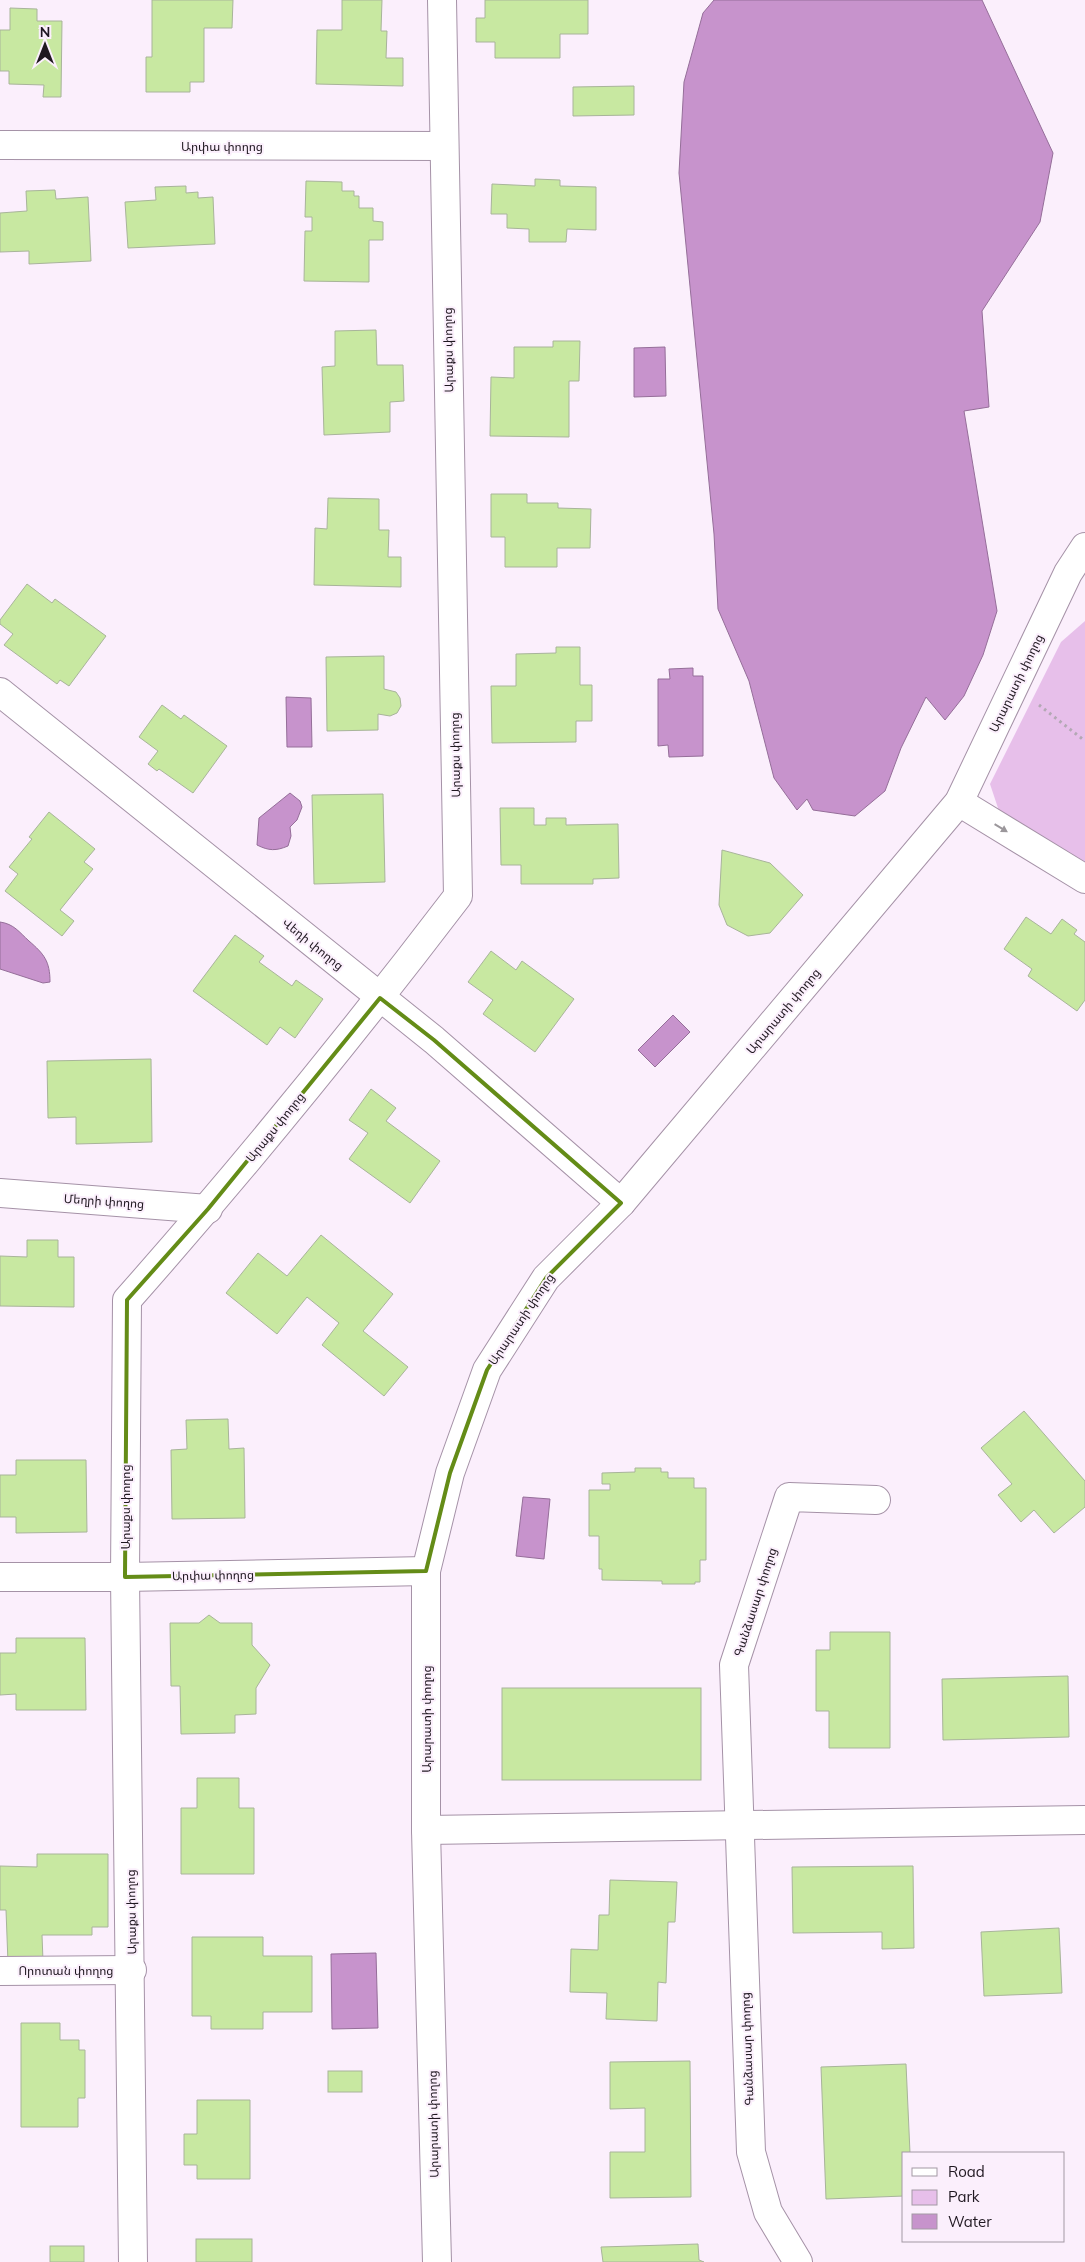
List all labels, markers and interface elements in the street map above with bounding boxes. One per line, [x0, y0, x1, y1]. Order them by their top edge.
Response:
north arrow [20, 20, 70, 70]
text: N [40, 23, 50, 41]
street label: Արփա փողոց [181, 139, 263, 154]
street label: Արաքս փողոց [440, 307, 456, 393]
street label: Արարատի փողոց [986, 631, 1046, 735]
street label: Արաքս փողոց [447, 712, 463, 798]
one-way arrow [994, 823, 1007, 832]
street label: Վեդի փողոց [279, 915, 347, 973]
street label: Արարատի փողոց [743, 965, 823, 1057]
street label: Արաքս փողոց [242, 1089, 308, 1165]
street label: Մեղրի փողոց [63, 1191, 145, 1211]
street label: Արարատի փողոց [485, 1270, 557, 1368]
street label: Արաքս փողոց [118, 1464, 133, 1550]
street label: Գանձասար փողոց [730, 1546, 780, 1658]
street label: Արփա փողոց [172, 1567, 254, 1583]
street label: Արարատի փողոց [419, 1665, 434, 1773]
street label: Արաքս փողոց [123, 1869, 139, 1955]
street label: Որոտան փողոց [18, 1963, 114, 1978]
street label: Գանձասար փողոց [738, 1992, 756, 2106]
street label: Արարատի փողոց [425, 2070, 441, 2178]
legend [902, 2152, 1065, 2242]
text: Road [948, 2162, 985, 2181]
text: Park [948, 2187, 980, 2206]
text: Water [948, 2212, 992, 2231]

